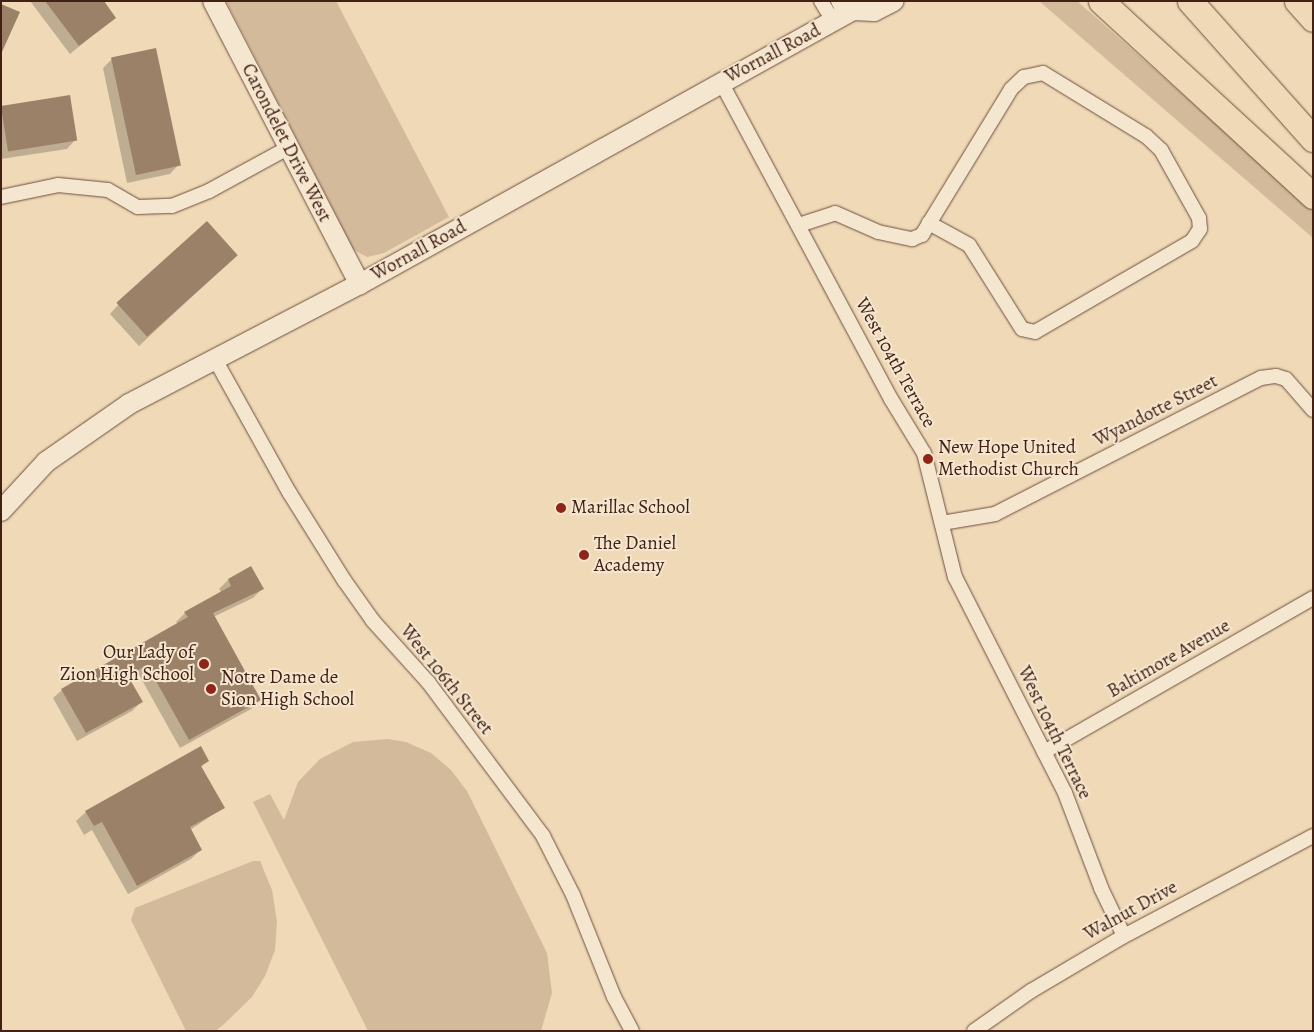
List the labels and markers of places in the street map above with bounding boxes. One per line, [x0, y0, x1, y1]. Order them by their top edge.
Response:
place label: New Hope United Methodist Church [938, 437, 1079, 481]
marker: New Hope United Methodist Church [922, 453, 934, 465]
place label: Marillac School [571, 497, 690, 519]
marker: Marillac School [555, 502, 567, 514]
place label: The Daniel Academy [594, 533, 676, 577]
marker: The Daniel Academy [578, 549, 590, 561]
place label: Our Lady of Zion High School [60, 642, 194, 686]
marker: Our Lady of Zion High School [198, 658, 210, 670]
place label: Notre Dame de Sion High School [221, 667, 354, 711]
marker: Notre Dame de Sion High School [205, 683, 217, 695]

